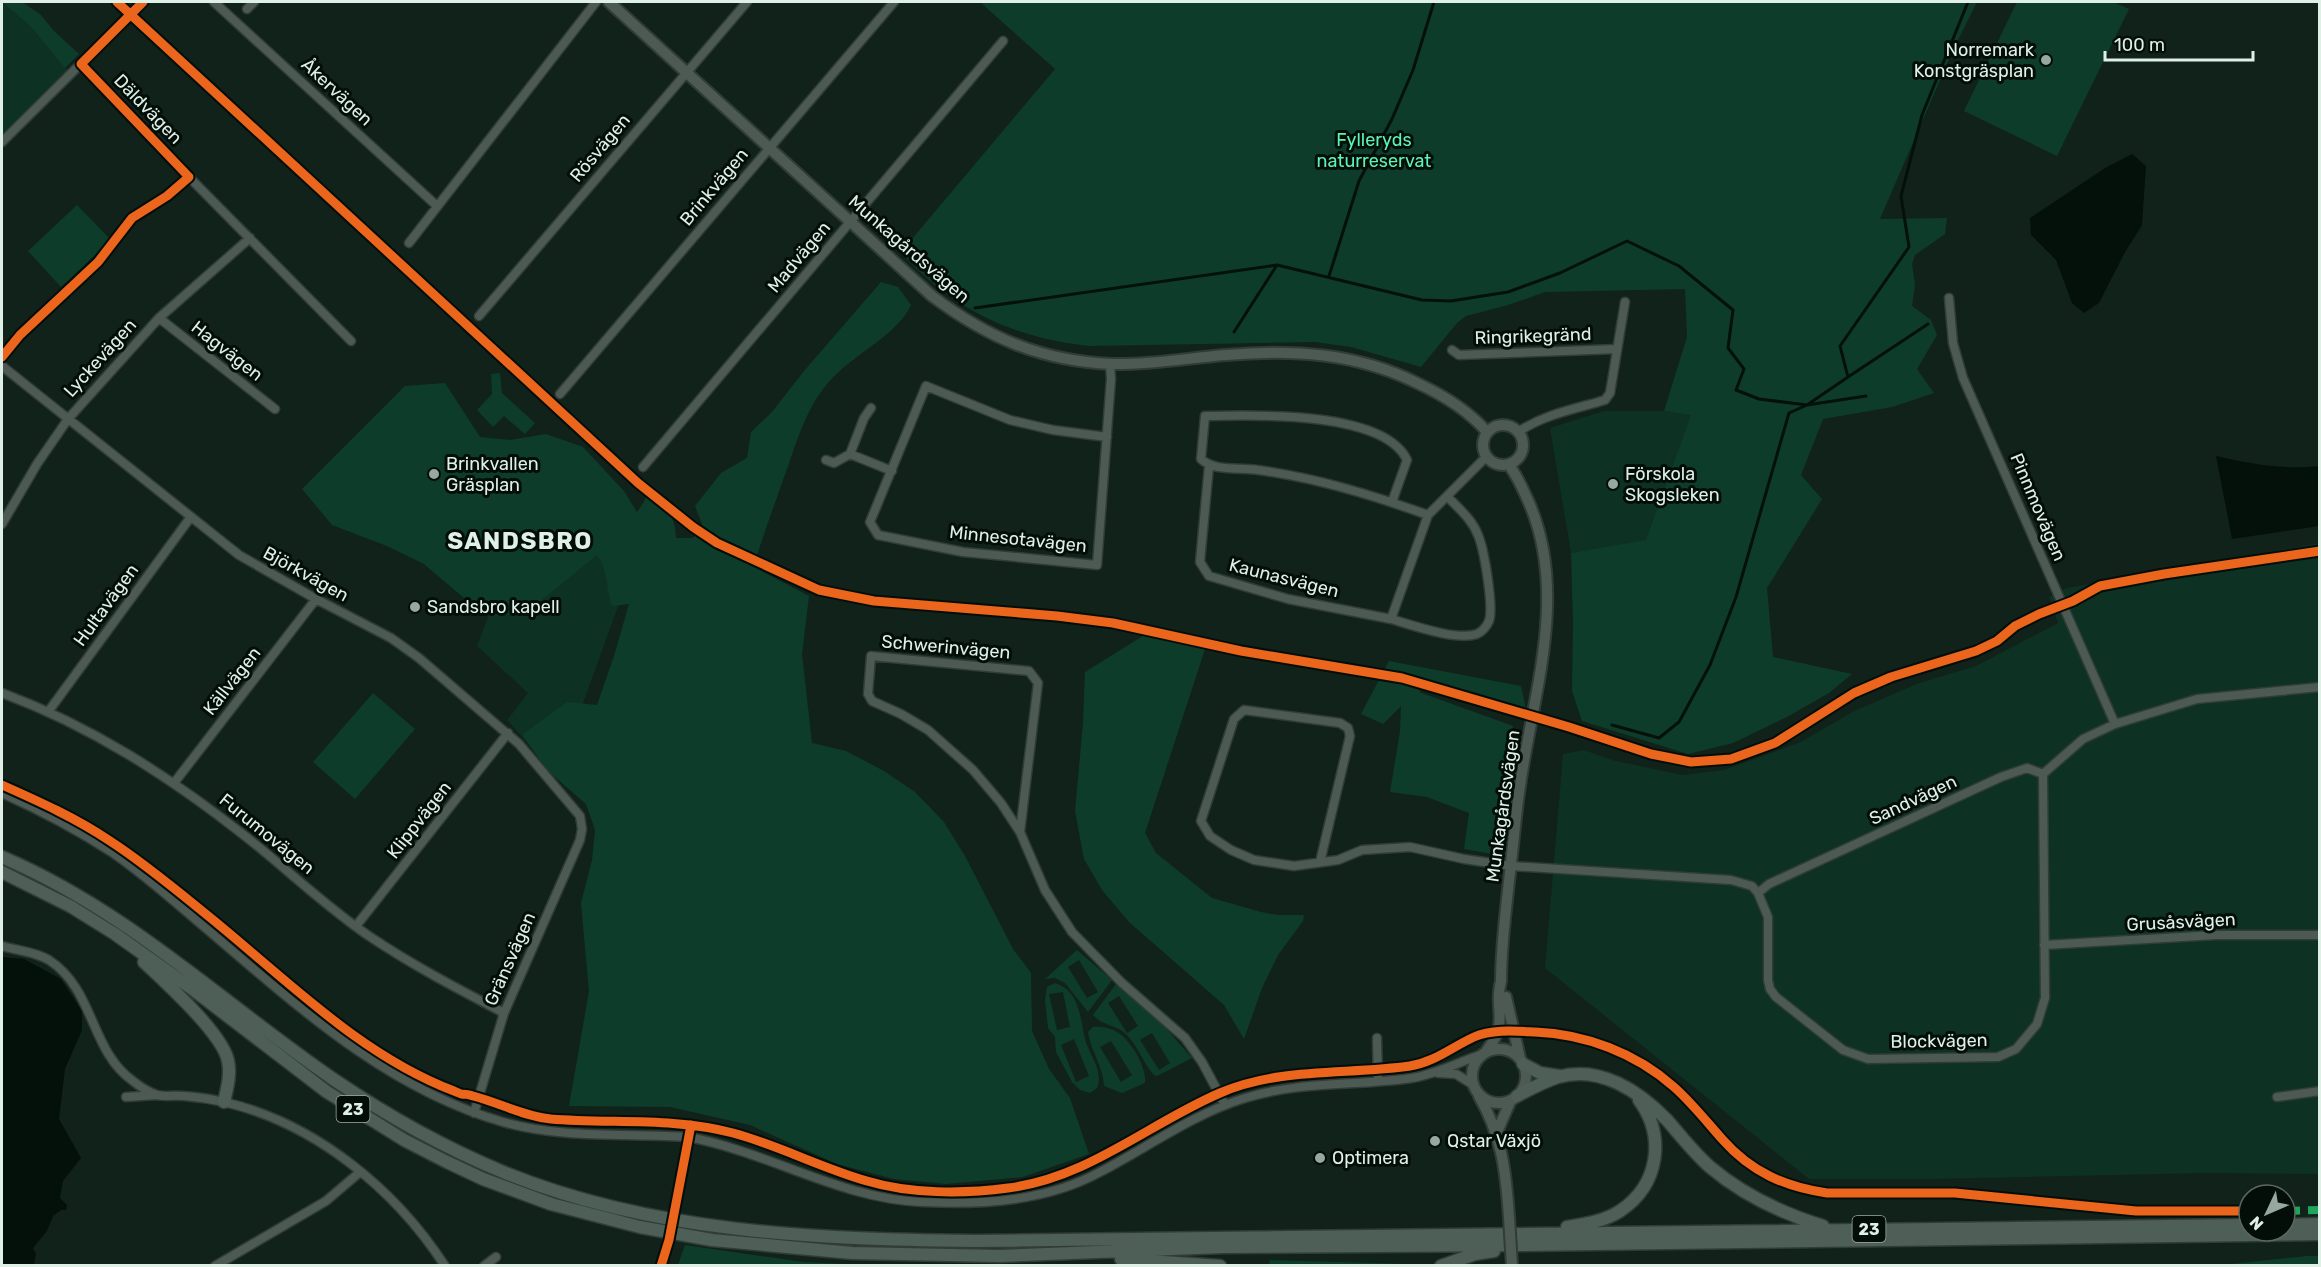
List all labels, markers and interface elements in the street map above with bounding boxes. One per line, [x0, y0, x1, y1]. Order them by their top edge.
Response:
scale bar [2105, 24, 2254, 62]
text: 100 m [2114, 34, 2165, 56]
place label: Norremark Konstgräsplan [1914, 39, 2035, 82]
marker: Norremark Konstgräsplan [2039, 53, 2053, 67]
street label: Åkervägen [297, 54, 377, 130]
street label: Däldvägen [109, 69, 187, 149]
street label: Rösvägen [565, 109, 635, 187]
park label: Fylleryds naturreservat [1317, 129, 1431, 172]
street label: Brinkvägen [675, 144, 753, 230]
street label: Munkagårdsvägen [844, 190, 974, 308]
street label: Madvägen [763, 217, 835, 297]
street label: Lyckevägen [59, 314, 141, 402]
street label: Hagvägen [187, 316, 267, 386]
street label: Ringrikegränd [1474, 323, 1592, 349]
street label: Pinnmovägen [2005, 450, 2071, 564]
place label: Brinkvallen Gräsplan [446, 453, 539, 496]
place label: Förskola Skogsleken [1625, 463, 1720, 506]
marker: Brinkvallen Gräsplan [427, 467, 441, 481]
marker: Förskola Skogsleken [1606, 477, 1620, 491]
street label: Minnesotavägen [948, 521, 1088, 557]
district label: SANDSBRO [447, 527, 593, 555]
street label: Björkvägen [259, 542, 353, 606]
street label: Kaunasvägen [1227, 554, 1341, 602]
street label: Hultavägen [69, 560, 143, 650]
place label: Sandsbro kapell [427, 596, 560, 618]
marker: Sandsbro kapell [408, 600, 422, 614]
street label: Schwerinvägen [881, 630, 1011, 664]
street label: Källvägen [199, 642, 265, 720]
street label: Munkagårdsvägen [1481, 729, 1525, 883]
street label: Sandvägen [1866, 770, 1960, 830]
street label: Klippvägen [382, 777, 456, 863]
street label: Furumovägen [215, 789, 319, 879]
street label: Grusåsvägen [2126, 908, 2236, 936]
street label: Gränsvägen [480, 909, 540, 1009]
street label: Blockvägen [1890, 1029, 1988, 1053]
road number: 23 [336, 1096, 370, 1122]
place label: Qstar Växjö [1447, 1130, 1541, 1152]
marker: Qstar Växjö [1428, 1134, 1442, 1148]
place label: Optimera [1332, 1147, 1409, 1169]
marker: Optimera [1313, 1151, 1327, 1165]
north arrow [2237, 1183, 2297, 1243]
text: N [2246, 1212, 2267, 1234]
road number: 23 [1852, 1216, 1886, 1242]

